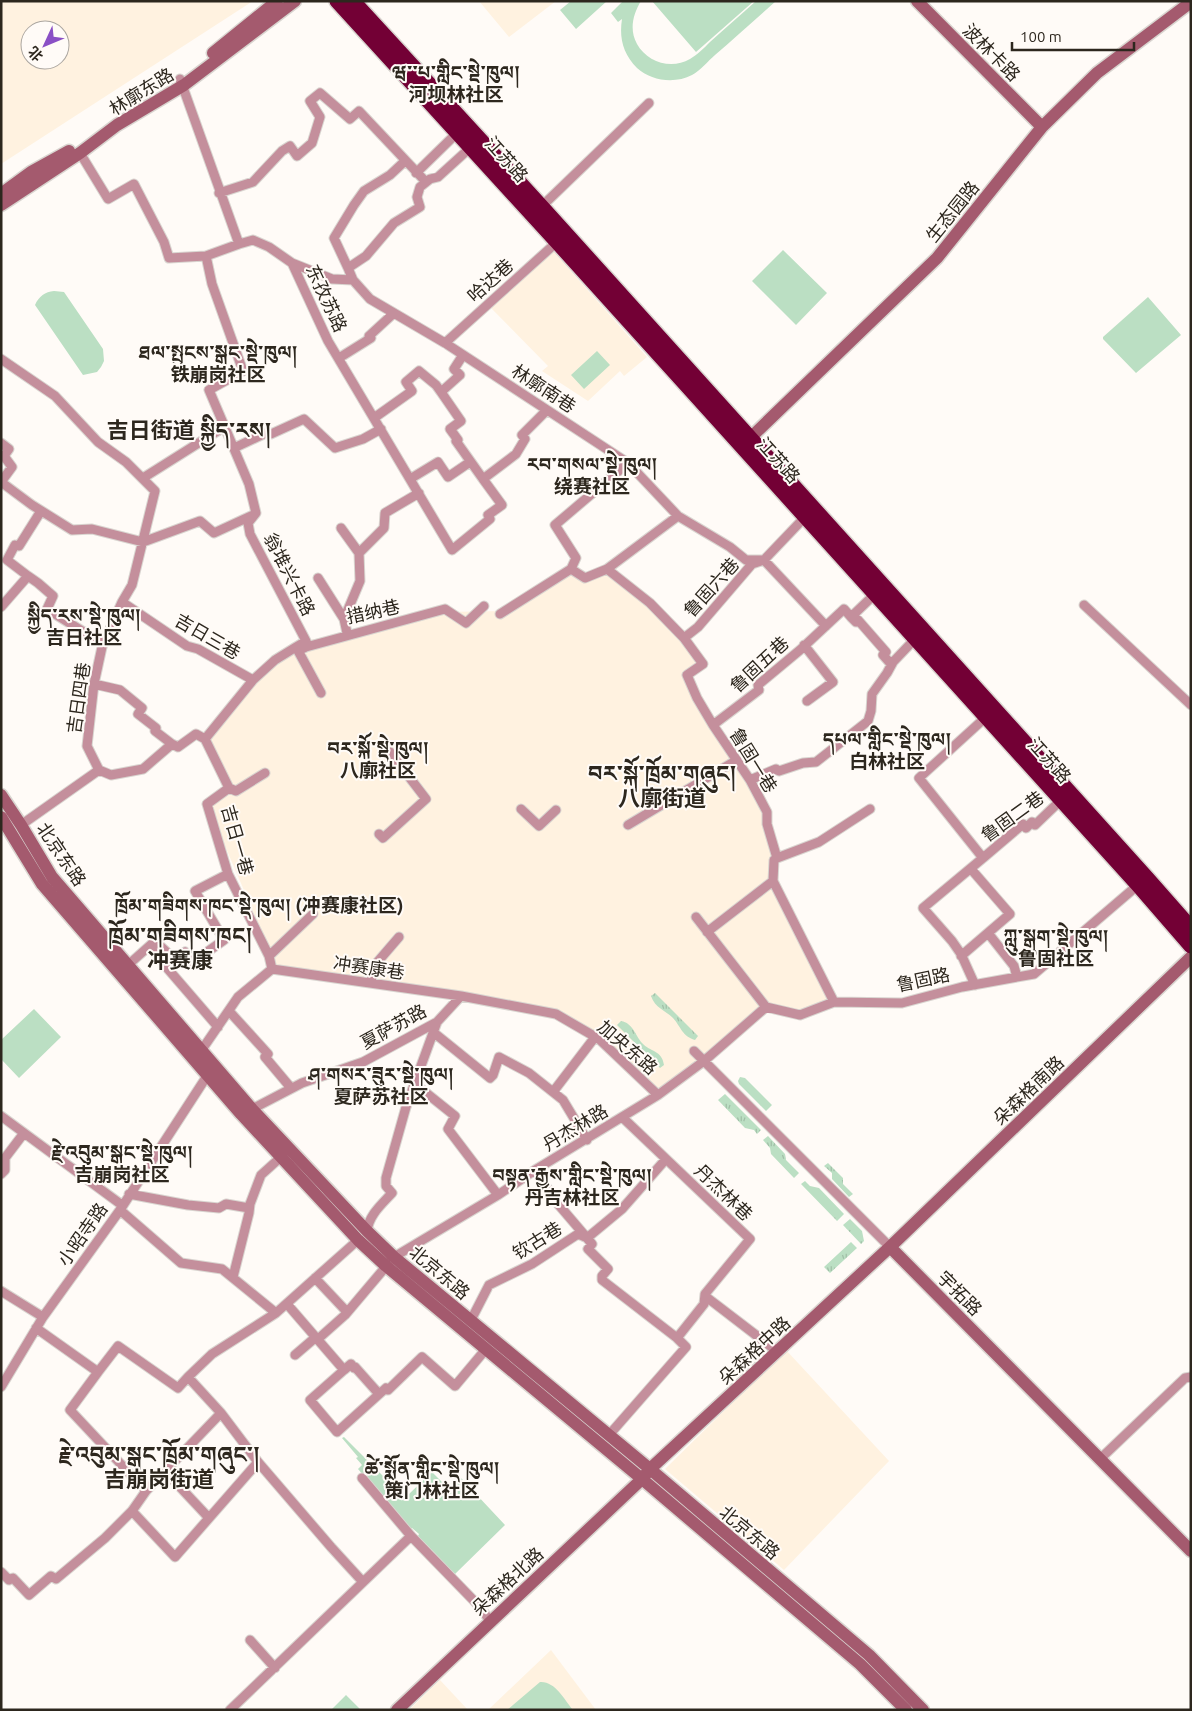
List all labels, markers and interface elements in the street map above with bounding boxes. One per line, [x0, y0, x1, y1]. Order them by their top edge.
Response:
street label: 波林卡路 [959, 19, 1025, 85]
north arrow [20, 20, 70, 70]
scale bar [1012, 20, 1134, 52]
text: 100 m [1020, 28, 1062, 45]
text: 北 [25, 43, 46, 65]
district label: ཝ་་པ་གླིང་སྡེ་ཁུལ། 河坝林社区 [392, 58, 520, 105]
street label: 林廓东路 [105, 63, 177, 119]
street label: 江苏路 [482, 132, 532, 186]
street label: 生态园路 [922, 177, 982, 245]
street label: 哈达巷 [463, 255, 517, 305]
street label: 东孜苏路 [303, 261, 351, 335]
district label: ཐལ་སྤུངས་སྒང་སྡེ་ཁུལ། 铁崩岗社区 [139, 338, 297, 385]
street label: 林廓南巷 [508, 360, 580, 416]
district label: 吉日街道 སྐྱིད་རས། [107, 413, 271, 451]
street label: 江苏路 [754, 433, 804, 487]
district label: རབ་གསལ་སྡེ་ཁུལ། 绕赛社区 [527, 450, 657, 497]
street label: 翁堆兴卡路 [261, 529, 319, 619]
street label: 鲁固六巷 [679, 554, 743, 620]
street label: 措纳巷 [345, 596, 401, 626]
district label: སྐྱིད་རས་སྡེ་ཁུལ། 吉日社区 [27, 601, 141, 648]
street label: 吉日三巷 [172, 609, 244, 663]
street label: 鲁固五巷 [726, 632, 792, 696]
street label: 吉日四巷 [63, 661, 93, 735]
street label: 鲁固一巷 [726, 724, 782, 796]
district label: དཔལ་གླིང་སྡེ་ཁུལ། 白林社区 [823, 725, 951, 772]
district label: བར་སྐོ་སྡེ་ཁུལ། 八廓社区 [327, 731, 429, 781]
street label: 江苏路 [1025, 733, 1075, 787]
district label: བར་སྐོ་ཁྲོམ་གཞུང། 八廓街道 [588, 755, 736, 810]
street label: 鲁固二巷 [977, 787, 1047, 845]
street label: 吉日一巷 [218, 803, 258, 877]
street label: 北京东路 [34, 819, 90, 889]
district label: ཁྲོམ་གཟིགས་ཁང་སྡེ་ཁུལ། (冲赛康社区) [114, 890, 404, 922]
district label: ཁྲོམ་གཟིགས་ཁང། 冲赛康 [108, 918, 252, 972]
district label: ཀླུ་སྒུག་སྡེ་ཁུལ། 鲁固社区 [1004, 922, 1108, 969]
street label: 冲赛康巷 [332, 952, 406, 982]
street label: 鲁固路 [895, 964, 951, 994]
street label: 夏萨苏路 [357, 1000, 429, 1052]
street label: 加央东路 [594, 1016, 662, 1078]
street label: 朵森格南路 [989, 1052, 1067, 1128]
district label: ཤ་གསར་ཟུར་སྡེ་ཁུལ། 夏萨苏社区 [307, 1060, 454, 1107]
street label: 丹杰林路 [539, 1100, 611, 1154]
district label: རྗེ་འབུམ་སྒང་སྡེ་ཁུལ། 吉崩岗社区 [51, 1138, 193, 1185]
street label: 丹杰林巷 [691, 1160, 757, 1224]
district label: བསྟན་རྒྱས་གླིང་སྡེ་ཁུལ། 丹吉林社区 [492, 1161, 652, 1208]
street label: 小昭寺路 [53, 1199, 111, 1269]
street label: 钦古巷 [509, 1217, 565, 1263]
street label: 北京东路 [406, 1241, 474, 1303]
street label: 宇拓路 [934, 1267, 986, 1319]
street label: 朵森格中路 [714, 1312, 794, 1388]
district label: རྗེ་འབུམ་སྒང་ཁྲོམ་གཞུང་། 吉崩岗街道 [58, 1437, 260, 1491]
district label: ཚེ་སྨོན་གླིང་སྡེ་ཁུལ། 策门林社区 [365, 1453, 499, 1501]
street label: 北京东路 [716, 1501, 784, 1563]
street label: 朵森格北路 [467, 1543, 547, 1619]

